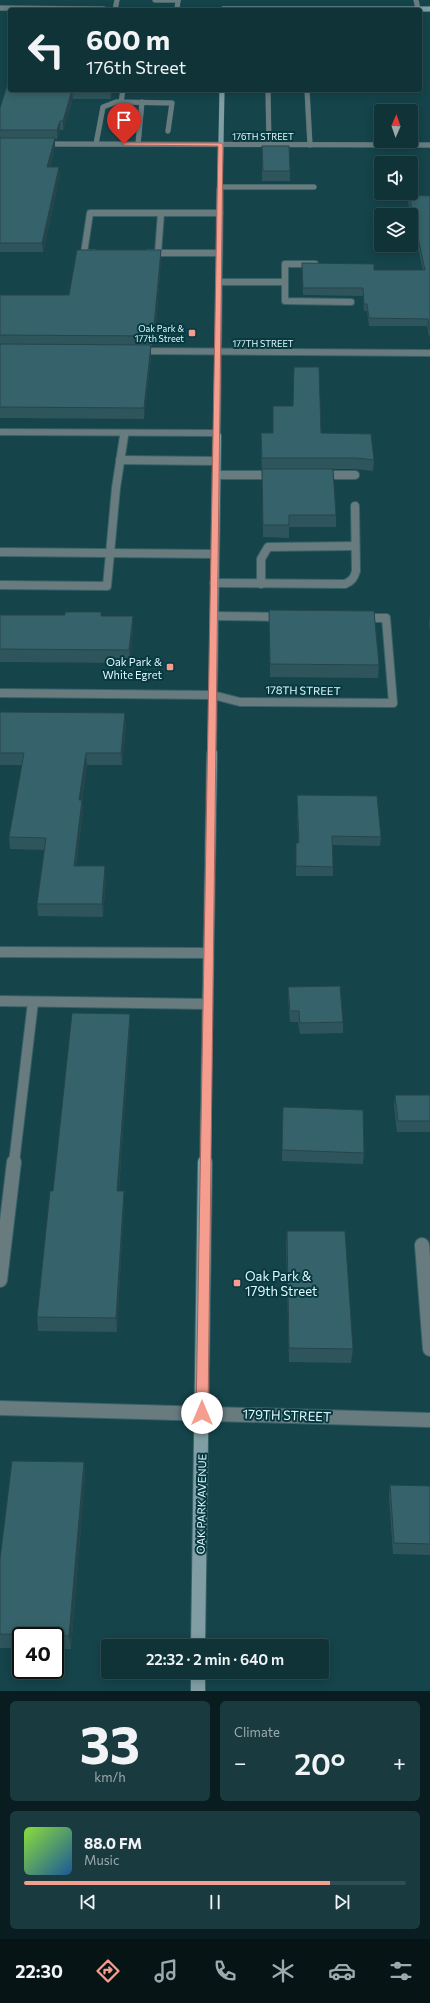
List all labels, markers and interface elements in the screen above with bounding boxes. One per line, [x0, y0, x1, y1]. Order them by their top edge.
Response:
text: 600 m [86, 22, 170, 56]
icon: left [20, 24, 72, 76]
text: 176th Street [86, 56, 186, 78]
pin [107, 103, 141, 144]
north arrow [374, 104, 418, 148]
map controls [374, 104, 418, 252]
icon: arrive [113, 109, 135, 131]
street label: 176TH STREET [232, 131, 294, 142]
button: sound [374, 156, 418, 200]
button: layers [374, 208, 418, 252]
place label: Oak Park & 177th Street [135, 323, 184, 344]
marker: Oak Park & 177th Street [187, 328, 197, 338]
street label: 177TH STREET [232, 338, 294, 349]
place label: Oak Park & White Egret [102, 655, 162, 681]
marker: Oak Park & White Egret [165, 662, 175, 672]
street label: 178TH STREET [265, 683, 341, 697]
place label: Oak Park & 179th Street [245, 1268, 317, 1299]
marker: Oak Park & 179th Street [232, 1278, 242, 1288]
position arrow [181, 1392, 223, 1434]
street label: 179TH STREET [242, 1405, 332, 1425]
street label: OAK PARK AVENUE [194, 1454, 208, 1554]
speed limit sign: 40 [12, 1627, 64, 1679]
text: 22:32 · 2 min · 640 m [146, 1650, 284, 1668]
text: 33 [80, 1711, 140, 1775]
text: Climate [234, 1724, 280, 1740]
text: 20° [294, 1744, 345, 1781]
text: − [234, 1749, 247, 1776]
text: + [393, 1749, 406, 1776]
text: km/h [94, 1769, 126, 1785]
text: 88.0 FM [84, 1834, 142, 1852]
text: Music [84, 1852, 119, 1868]
icon: previous [77, 1891, 99, 1913]
icon: pause [204, 1891, 226, 1913]
icon: next [331, 1891, 353, 1913]
icon: directions [94, 1957, 122, 1985]
icon: music [152, 1957, 180, 1985]
icon: phone [211, 1957, 239, 1985]
icon: climate [269, 1957, 297, 1985]
icon: car [328, 1957, 356, 1985]
icon: filters [387, 1957, 415, 1985]
text: 22:30 [15, 1960, 63, 1982]

